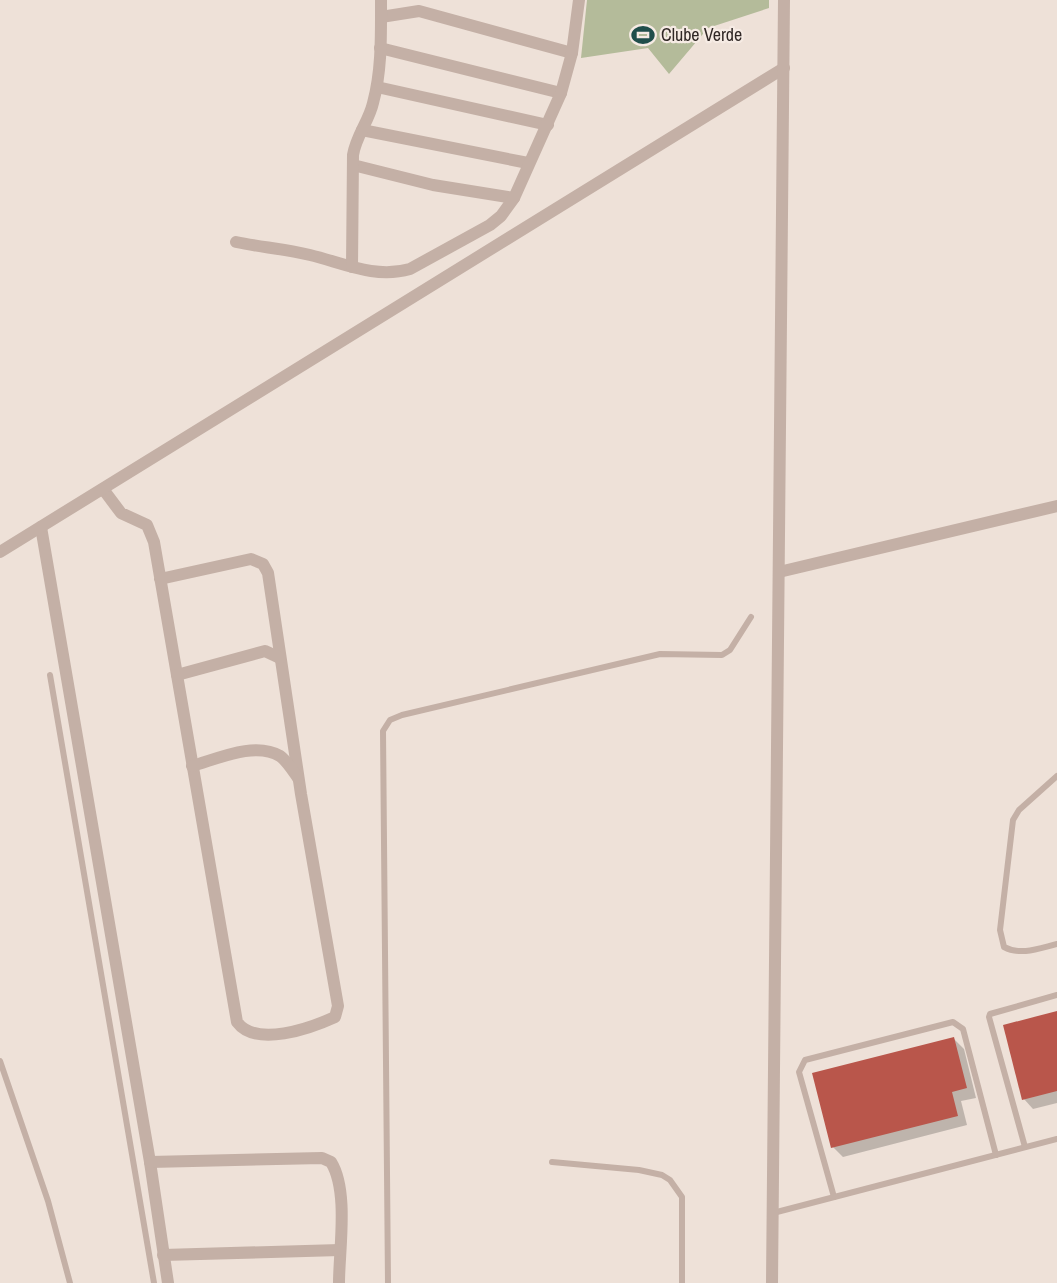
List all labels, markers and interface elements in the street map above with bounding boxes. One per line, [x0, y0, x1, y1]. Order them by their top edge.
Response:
sports icon: Clube Verde [630, 22, 656, 48]
place label: Clube Verde [661, 22, 742, 47]

